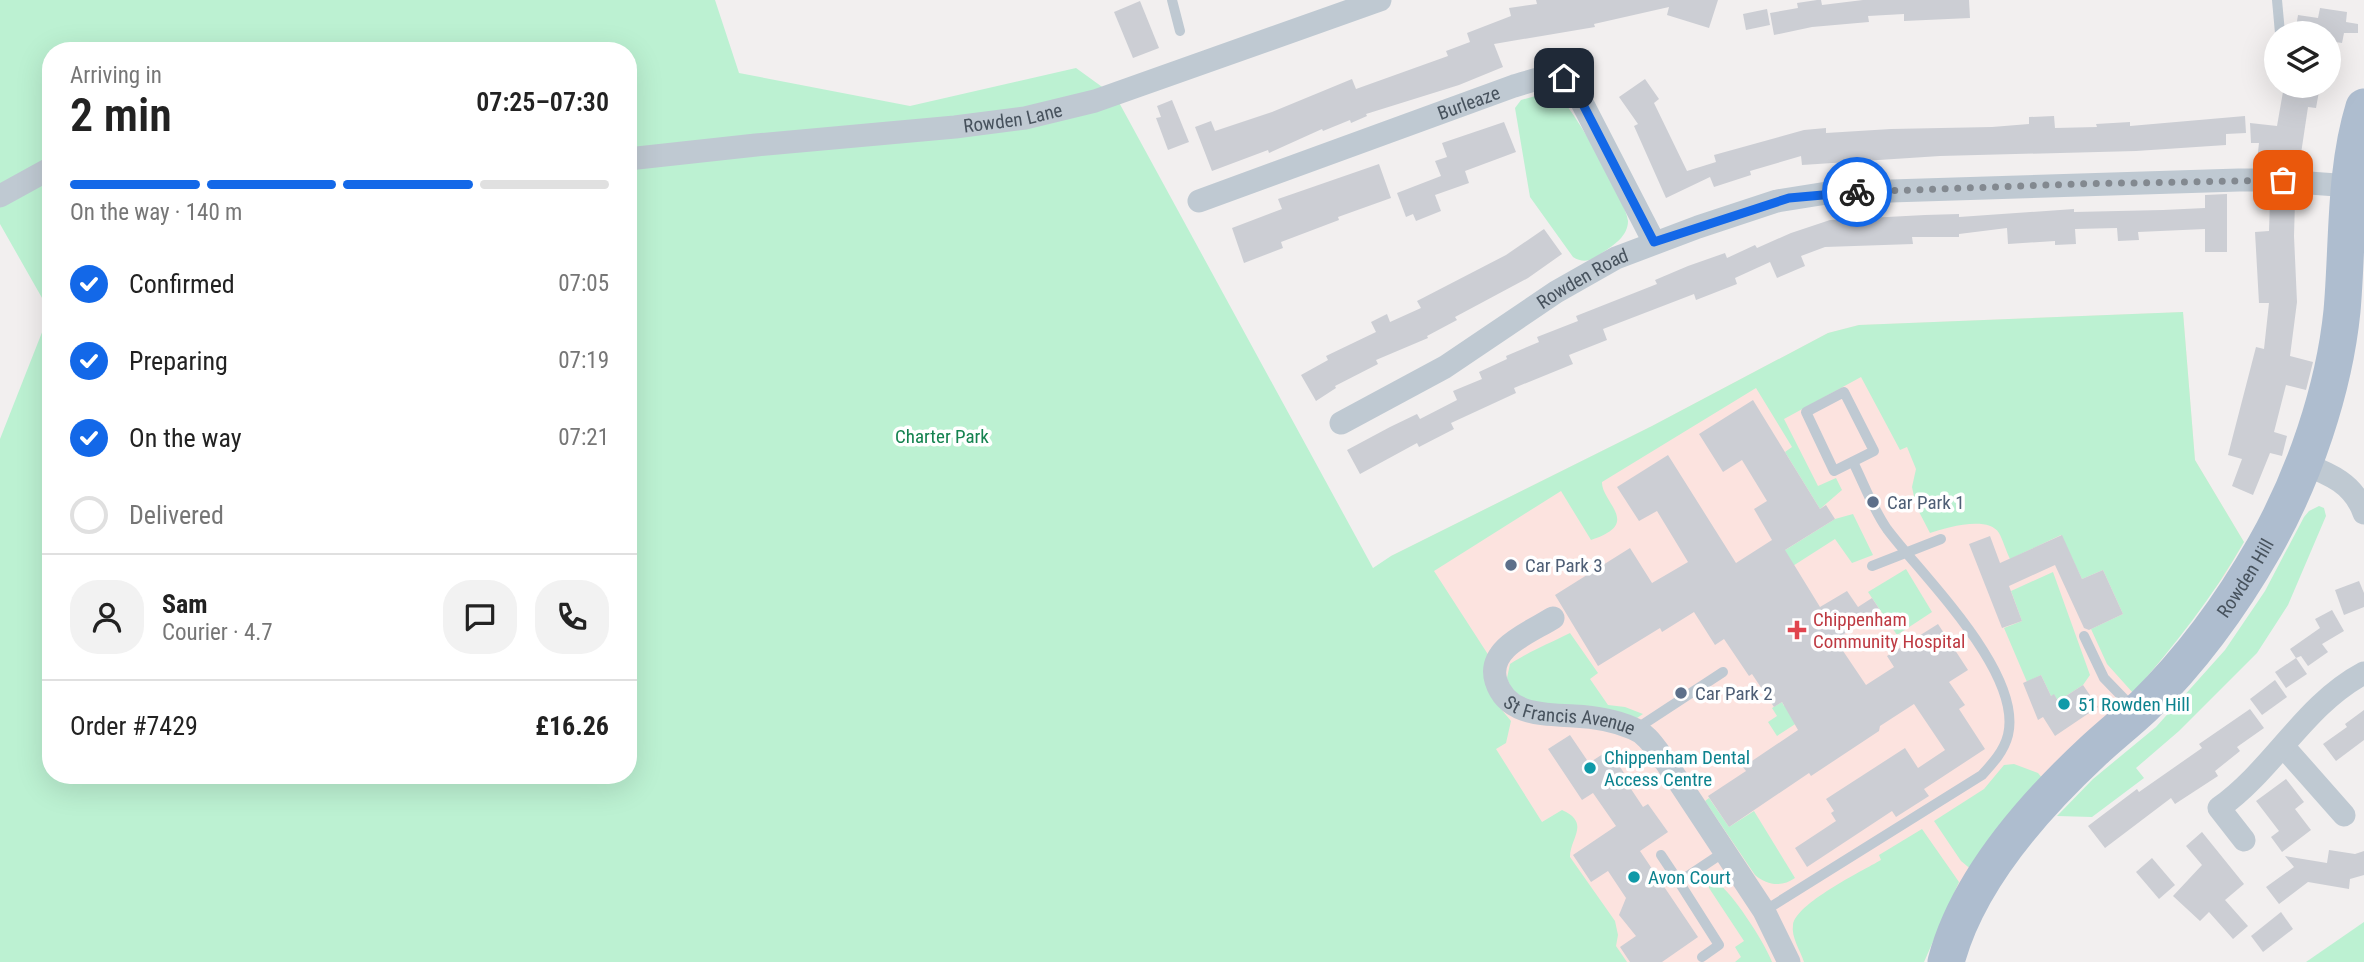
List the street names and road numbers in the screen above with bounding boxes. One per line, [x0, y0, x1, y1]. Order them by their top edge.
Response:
street label: Burleaze [1434, 81, 1503, 125]
street label: Rowden Lane [962, 98, 1065, 138]
street label: Rowden Road [1532, 243, 1631, 314]
street label: Rowden Hill [2212, 535, 2279, 622]
street label: St Francis Avenue [1499, 691, 1639, 740]

